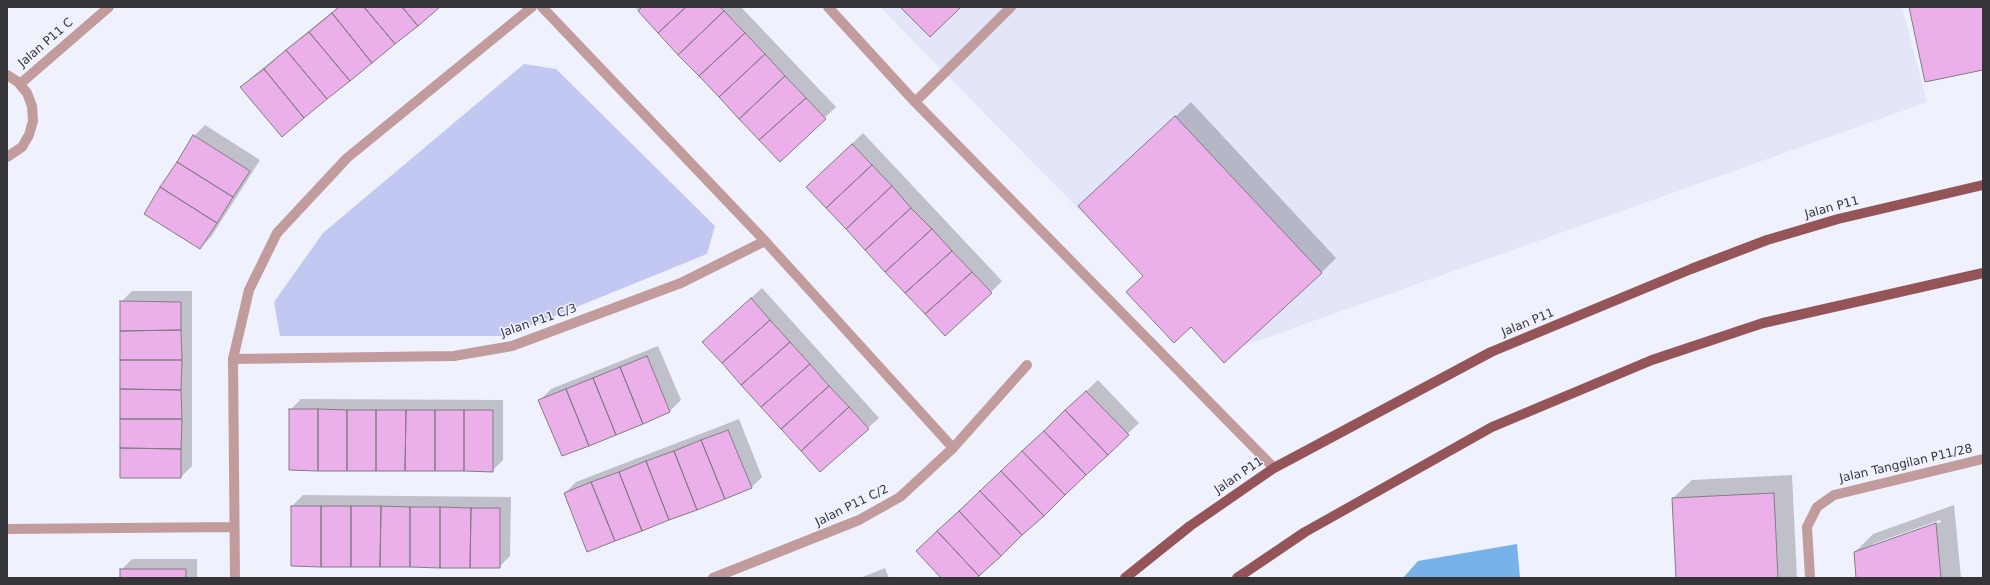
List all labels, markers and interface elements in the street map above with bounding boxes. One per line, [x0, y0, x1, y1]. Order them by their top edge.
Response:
street label: Jalan P11 C [16, 15, 76, 71]
street label: Jalan P11 [1803, 194, 1861, 222]
street label: Jalan P11 C/3 [499, 301, 579, 341]
street label: Jalan P11 [1500, 306, 1556, 340]
street label: Jalan Tanggilan P11/28 [1838, 442, 1974, 486]
street label: Jalan P11 [1212, 455, 1266, 497]
street label: Jalan P11 C/2 [813, 482, 891, 530]

